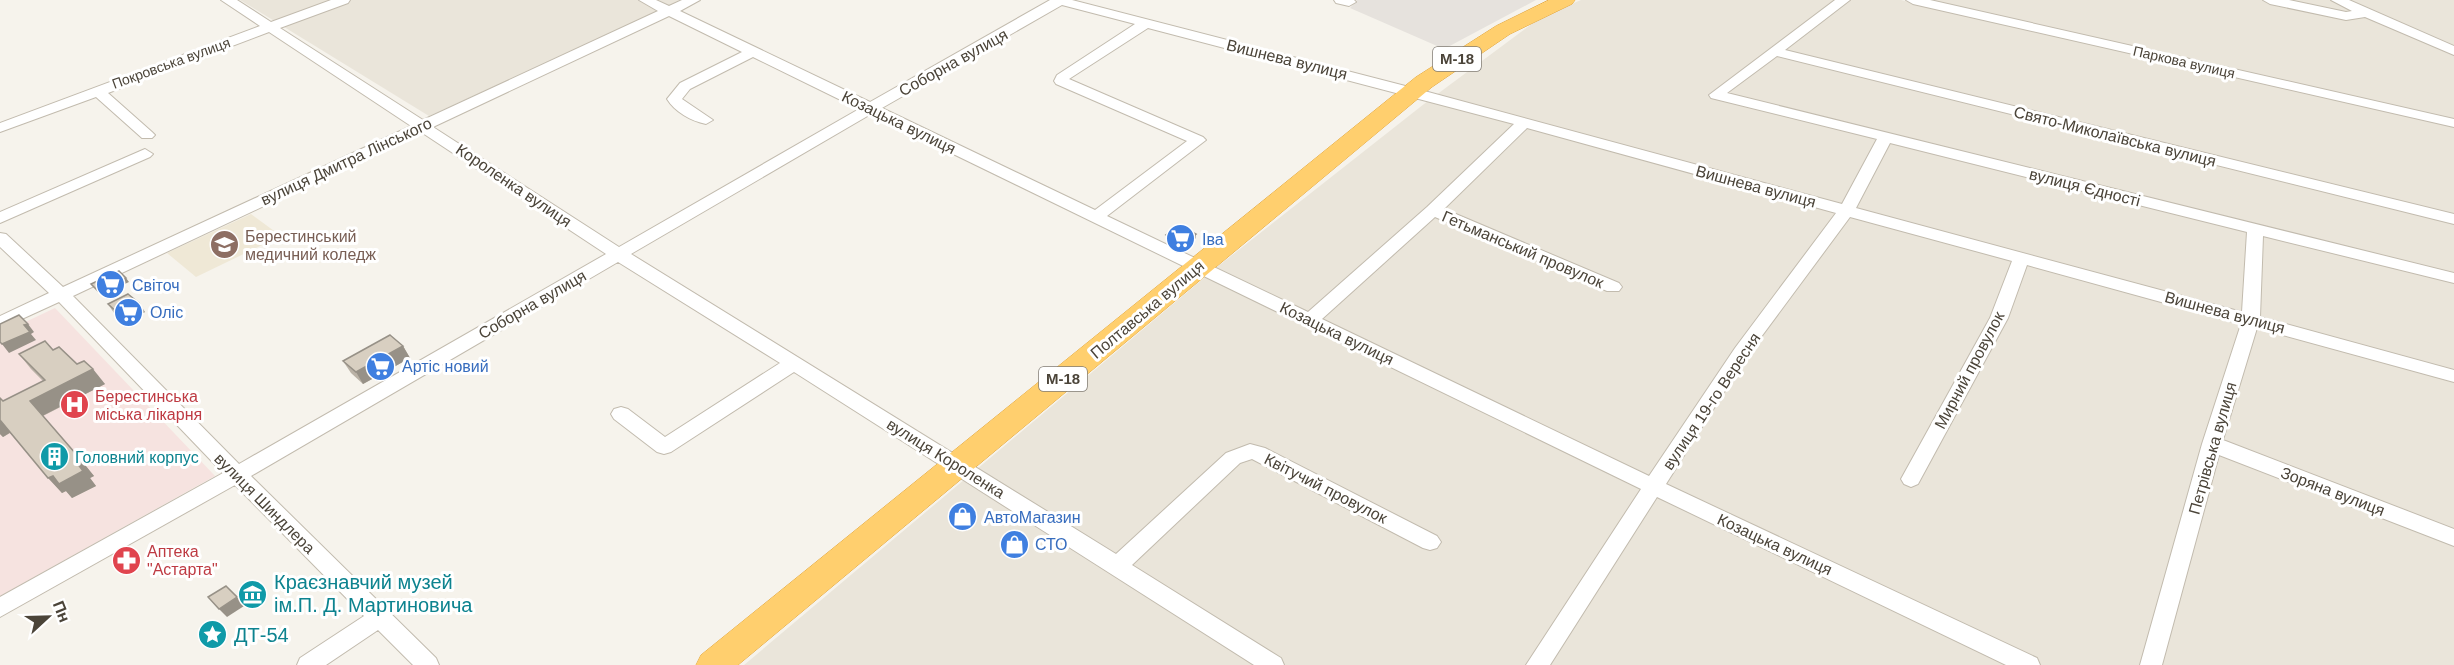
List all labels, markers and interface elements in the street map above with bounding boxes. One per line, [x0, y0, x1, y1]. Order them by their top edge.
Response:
street label: Соборна вулиця [896, 26, 1010, 99]
street label: Покровська вулиця [110, 34, 232, 92]
street label: Вишнева вулиця [1225, 36, 1349, 83]
street label: Паркова вулиця [2131, 42, 2237, 82]
road number: М-18 [1433, 47, 1481, 71]
street label: Козацька вулиця [839, 88, 958, 157]
street label: Свято-Миколаївська вулиця [2012, 103, 2218, 170]
street label: вулиця Дмитра Лінського [258, 114, 434, 209]
street label: Короленка вулиця [453, 141, 575, 230]
street label: Вишнева вулиця [1694, 162, 1818, 211]
street label: вулиця Єдності [2028, 165, 2142, 209]
street label: Гетьманський провулок [1440, 208, 1607, 292]
supermarket icon: Іва [1165, 223, 1197, 255]
place label: Берестинський медичний коледж [245, 228, 376, 263]
school or university icon: Берестинський медичний коледж [208, 229, 240, 261]
place label: Іва [1202, 231, 1224, 248]
street label: Полтавська вулиця [1087, 257, 1207, 362]
street label: Соборна вулиця [475, 267, 589, 342]
supermarket icon: Світоч [95, 269, 127, 301]
place label: Світоч [132, 277, 180, 294]
street label: Вишнева вулиця [2163, 288, 2287, 337]
supermarket icon: Оліс [113, 296, 145, 328]
street label: Козацька вулиця [1277, 299, 1396, 368]
place label: Оліс [150, 304, 183, 321]
street label: Мирний провулок [1931, 308, 2008, 432]
street label: вулиця 19-го Вересня [1659, 330, 1764, 473]
supermarket icon: Артіс новий [365, 350, 397, 382]
place label: Артіс новий [402, 358, 489, 375]
road number: М-18 [1039, 367, 1087, 391]
street label: Петрівська вулиця [2185, 380, 2240, 516]
place label: Берестинська міська лікарня [95, 388, 202, 423]
hospital icon: Берестинська міська лікарня [58, 389, 90, 421]
street label: вулиця Короленка [884, 415, 1008, 502]
building icon: Головний корпус [38, 441, 70, 473]
place label: Головний корпус [75, 449, 199, 466]
street label: вулиця Шиндлера [211, 450, 318, 557]
street label: Квітучий провулок [1262, 450, 1391, 527]
street label: Зоряна вулиця [2278, 464, 2387, 519]
shop icon: АвтоМагазин [947, 501, 979, 533]
place label: АвтоМагазин [984, 509, 1081, 526]
street label: Козацька вулиця [1715, 510, 1835, 578]
shop icon: СТО [998, 528, 1030, 560]
place label: СТО [1035, 536, 1068, 553]
place label: Аптека "Астарта" [147, 543, 218, 578]
pharmacy icon: Аптека "Астарта" [110, 544, 142, 576]
place label: Краєзнавчий музей ім.П. Д. Мартиновича [274, 571, 473, 616]
museum icon: Краєзнавчий музей ім.П. Д. Мартиновича [237, 578, 269, 610]
north arrow [18, 587, 78, 647]
text: Пн [50, 599, 73, 625]
place icon: ДТ-54 [197, 619, 229, 651]
place label: ДТ-54 [234, 624, 289, 646]

